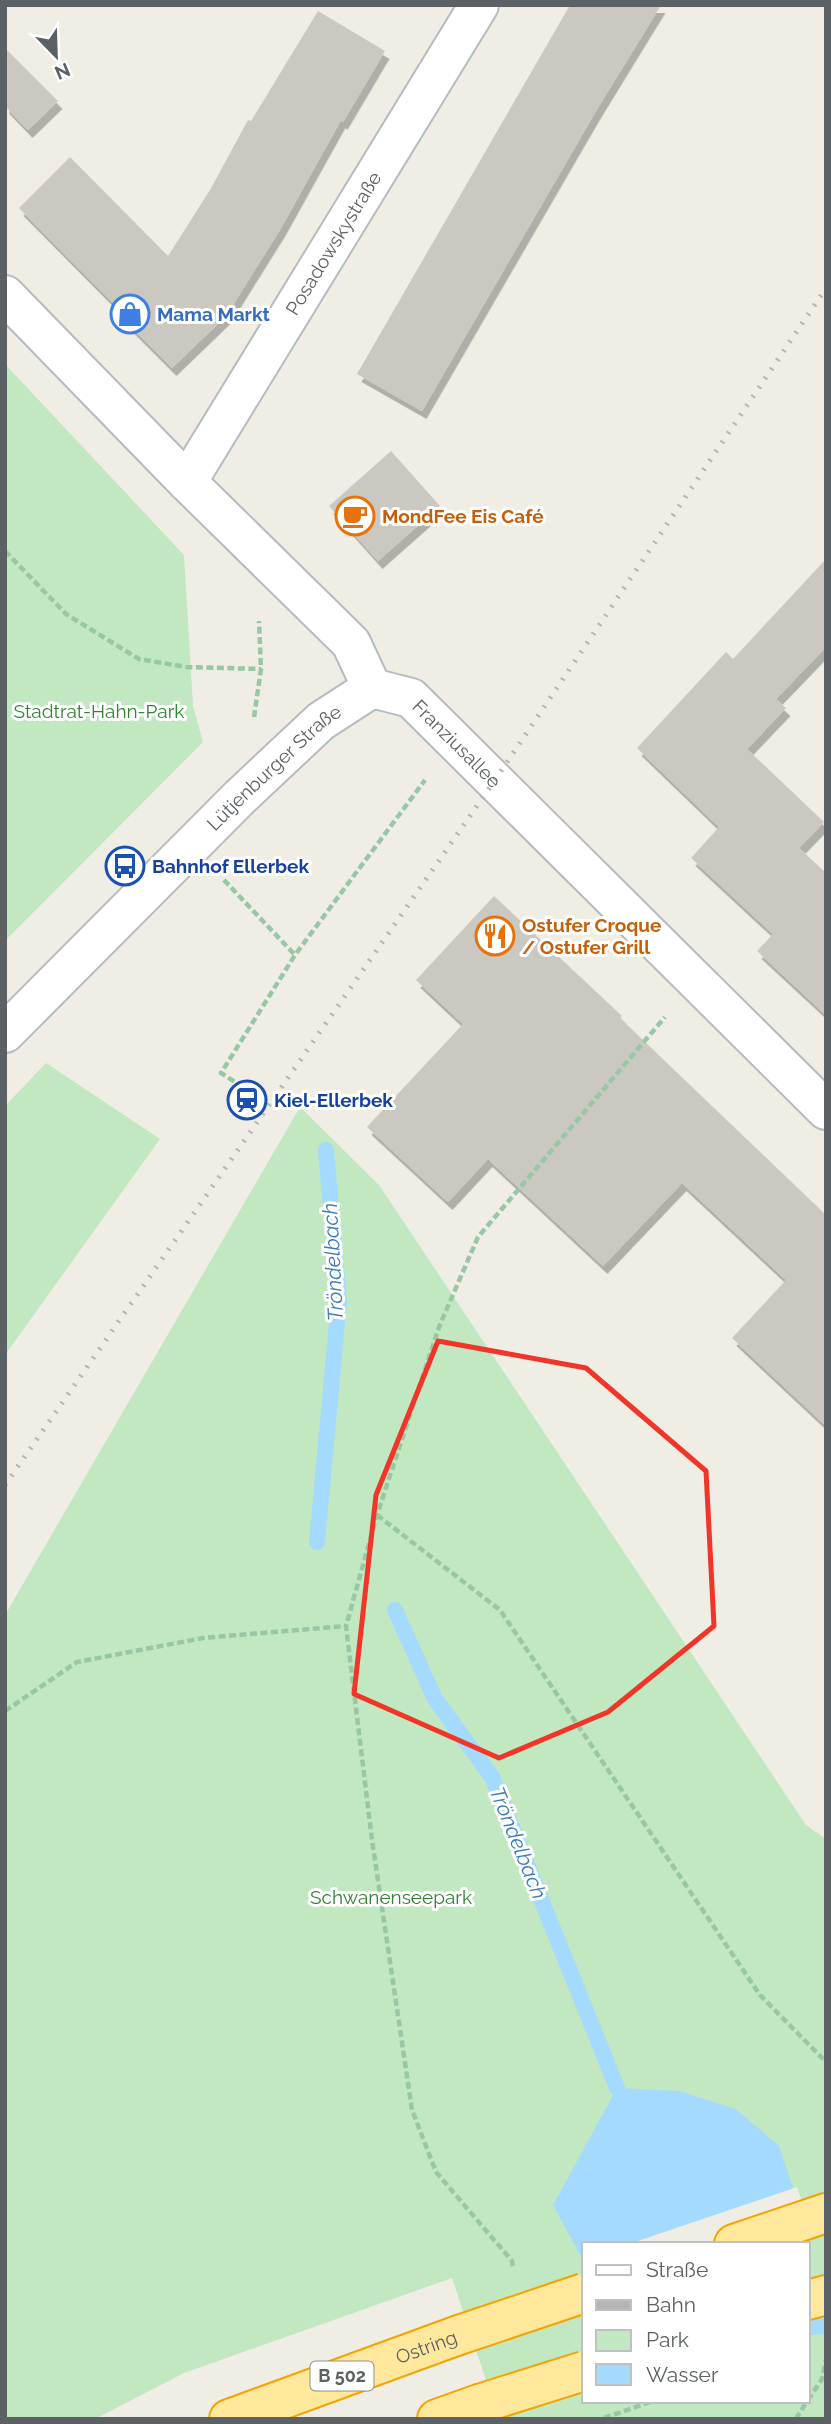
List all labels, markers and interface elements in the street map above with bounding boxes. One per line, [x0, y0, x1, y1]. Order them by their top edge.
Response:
north arrow [21, 21, 91, 91]
text: N [52, 59, 74, 85]
street label: Posadowskystraße [281, 168, 385, 319]
shop icon: Mama Markt [109, 293, 151, 335]
place label: Mama Markt [157, 303, 271, 325]
cafe icon: MondFee Eis Café [334, 495, 376, 537]
place label: MondFee Eis Café [382, 505, 544, 527]
street label: Franziusallee [408, 695, 506, 792]
park label: Stadtrat-Hahn-Park [14, 700, 184, 722]
street label: Lütjenburger Straße [202, 700, 345, 835]
bus stop icon: Bahnhof Ellerbek [104, 845, 146, 887]
place label: Bahnhof Ellerbek [152, 855, 309, 877]
place label: Ostufer Croque / Ostufer Grill [522, 914, 661, 958]
restaurant icon: Ostufer Croque / Ostufer Grill [474, 915, 516, 957]
station icon: Kiel-Ellerbek [226, 1079, 268, 1121]
place label: Kiel-Ellerbek [274, 1089, 393, 1111]
water label: Tröndelbach [317, 1202, 348, 1322]
water label: Tröndelbach [485, 1783, 552, 1902]
park label: Schwanenseepark [310, 1886, 472, 1908]
legend [582, 2242, 810, 2403]
text: Straße [646, 2257, 708, 2282]
text: Bahn [646, 2292, 696, 2317]
street label: Ostring [393, 2326, 460, 2368]
text: Park [646, 2327, 689, 2352]
road number: B 502 [310, 2362, 374, 2390]
text: Wasser [646, 2362, 719, 2387]

